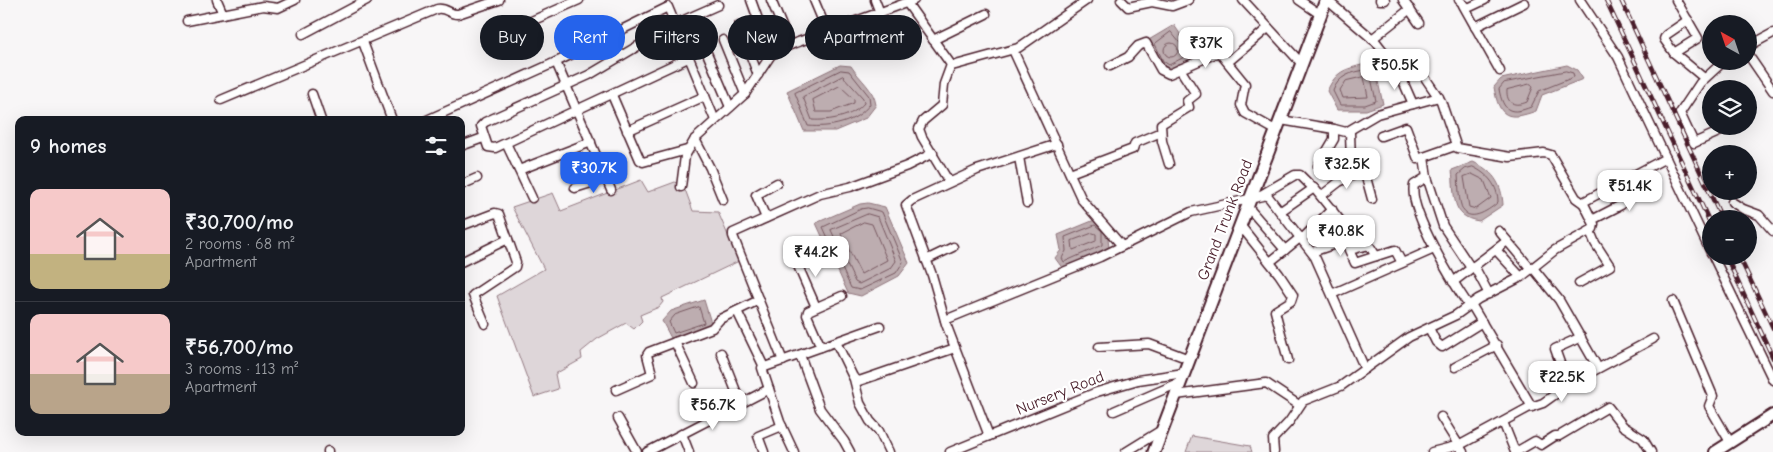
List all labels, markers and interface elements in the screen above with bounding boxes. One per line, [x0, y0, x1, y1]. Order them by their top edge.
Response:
chip: Buy [480, 15, 544, 60]
chip: Rent [554, 15, 625, 60]
chip: Filters [635, 15, 718, 60]
chip: New [728, 15, 795, 60]
chip: Apartment [805, 15, 922, 60]
north arrow [1702, 15, 1758, 70]
map controls [1702, 15, 1757, 265]
pin: ₹37K [1176, 27, 1236, 69]
text: ₹37K [1189, 34, 1223, 52]
pin: ₹50.5K [1354, 48, 1436, 91]
text: ₹50.5K [1371, 56, 1419, 74]
button: layers [1702, 80, 1757, 135]
icon: filters [422, 132, 450, 160]
text: 9 homes [30, 134, 106, 158]
button: + [1702, 145, 1757, 200]
pin: ₹32.5K [1306, 148, 1388, 190]
pin: ₹30.7K [553, 152, 635, 194]
text: ₹32.5K [1324, 155, 1370, 173]
street label: Grand Trunk Road [1194, 157, 1256, 283]
text: ₹30.7K [571, 159, 617, 177]
pin: ₹51.4K [1589, 170, 1671, 212]
text: ₹51.4K [1608, 177, 1652, 195]
icon: home [70, 209, 130, 269]
text: ₹30,700/mo [185, 210, 294, 234]
button: − [1702, 210, 1757, 265]
pin: ₹40.8K [1300, 214, 1382, 257]
text: ₹40.8K [1318, 222, 1364, 240]
text: 2 rooms · 68 m² [185, 235, 295, 253]
pin: ₹44.2K [775, 236, 857, 278]
text: ₹44.2K [794, 243, 838, 261]
text: Apartment [185, 253, 257, 271]
icon: home [70, 334, 130, 394]
text: ₹56,700/mo [185, 335, 293, 359]
text: 3 rooms · 113 m² [185, 360, 298, 378]
pin: ₹22.5K [1521, 360, 1603, 403]
street label: Nursery Road [1013, 367, 1107, 419]
text: ₹22.5K [1539, 368, 1585, 386]
text: Apartment [185, 378, 257, 396]
pin: ₹56.7K [672, 388, 754, 431]
text: ₹56.7K [690, 396, 736, 414]

